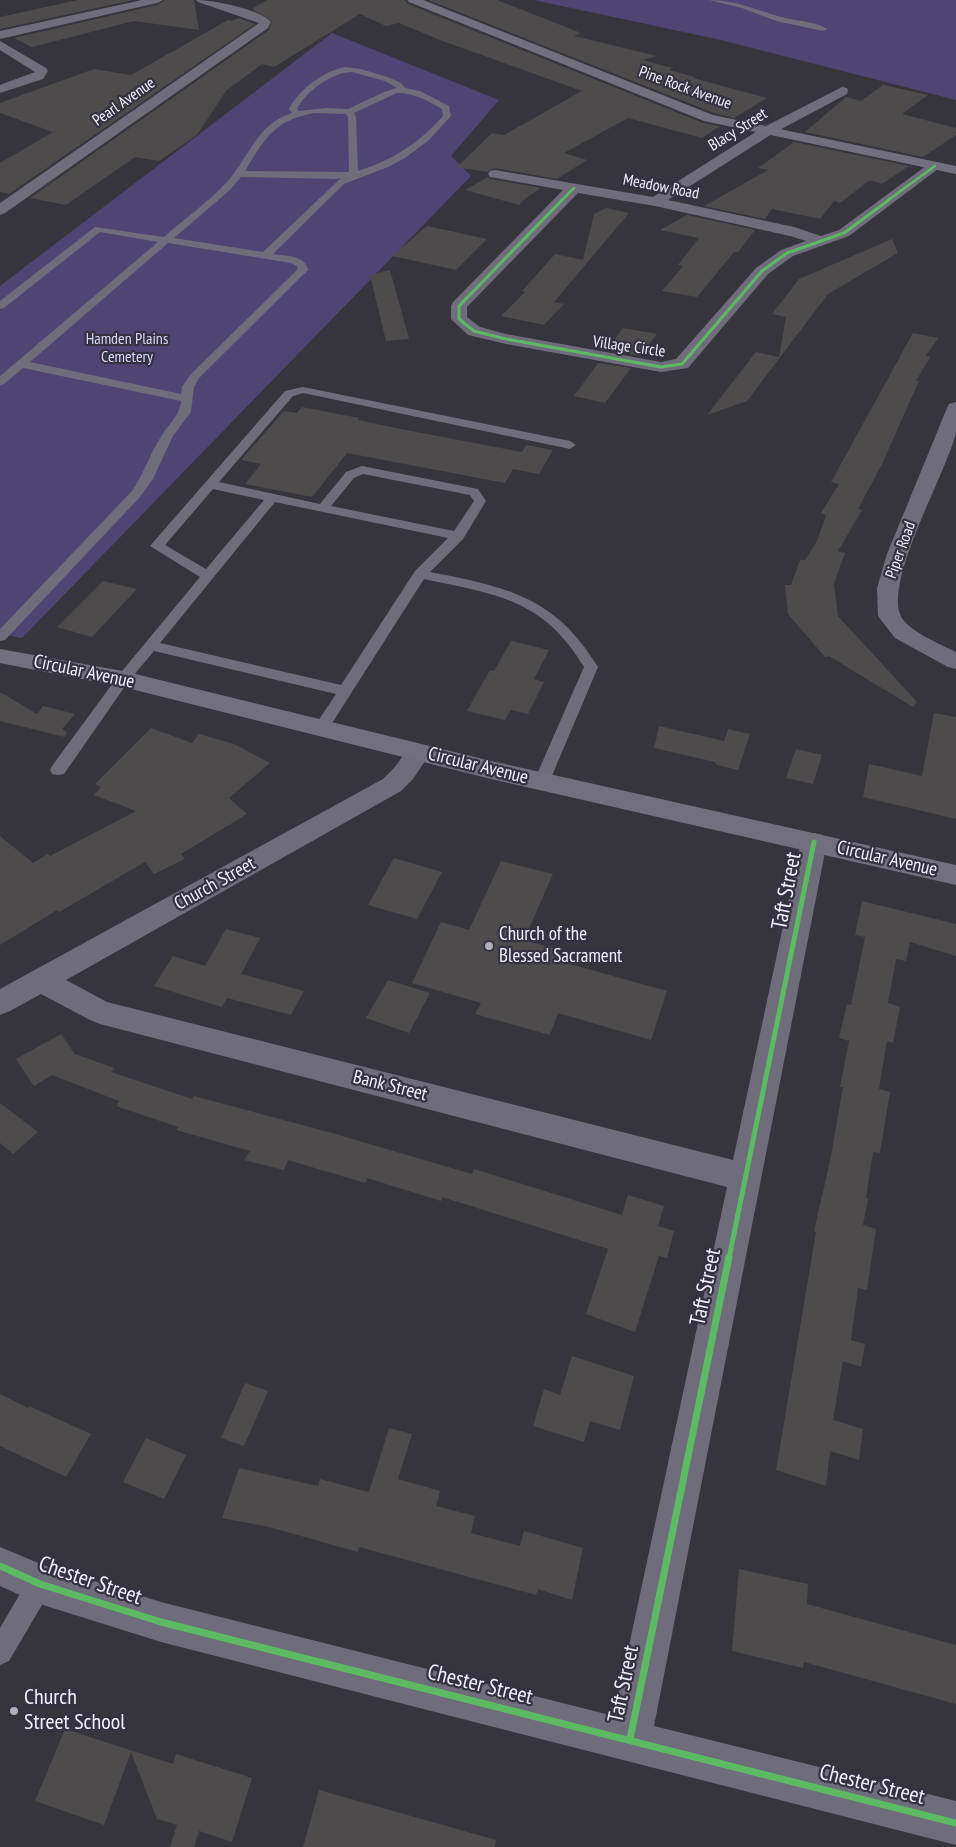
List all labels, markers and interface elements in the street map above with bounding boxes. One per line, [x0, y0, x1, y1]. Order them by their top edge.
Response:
street label: Pine Rock Avenue [636, 62, 734, 114]
street label: Pearl Avenue [89, 74, 159, 130]
street label: Blacy Street [705, 104, 771, 156]
street label: Meadow Road [621, 170, 701, 204]
park label: Hamden Plains Cemetery [86, 329, 168, 367]
street label: Village Circle [592, 332, 666, 362]
street label: Piper Road [882, 519, 920, 581]
street label: Circular Avenue [32, 650, 136, 694]
street label: Circular Avenue [426, 743, 530, 789]
street label: Circular Avenue [835, 836, 939, 882]
street label: Taft Street [767, 850, 807, 932]
street label: Church Street [171, 852, 259, 916]
place label: Church of the Blessed Sacrament [499, 924, 622, 968]
marker: Church of the Blessed Sacrament [483, 940, 495, 952]
street label: Bank Street [351, 1066, 429, 1106]
street label: Taft Street [685, 1246, 727, 1328]
street label: Chester Street [35, 1551, 145, 1611]
street label: Taft Street [603, 1643, 645, 1725]
street label: Chester Street [425, 1659, 535, 1711]
place label: Church Street School [24, 1685, 125, 1736]
marker: Church Street School [8, 1705, 20, 1717]
street label: Chester Street [817, 1759, 927, 1811]

